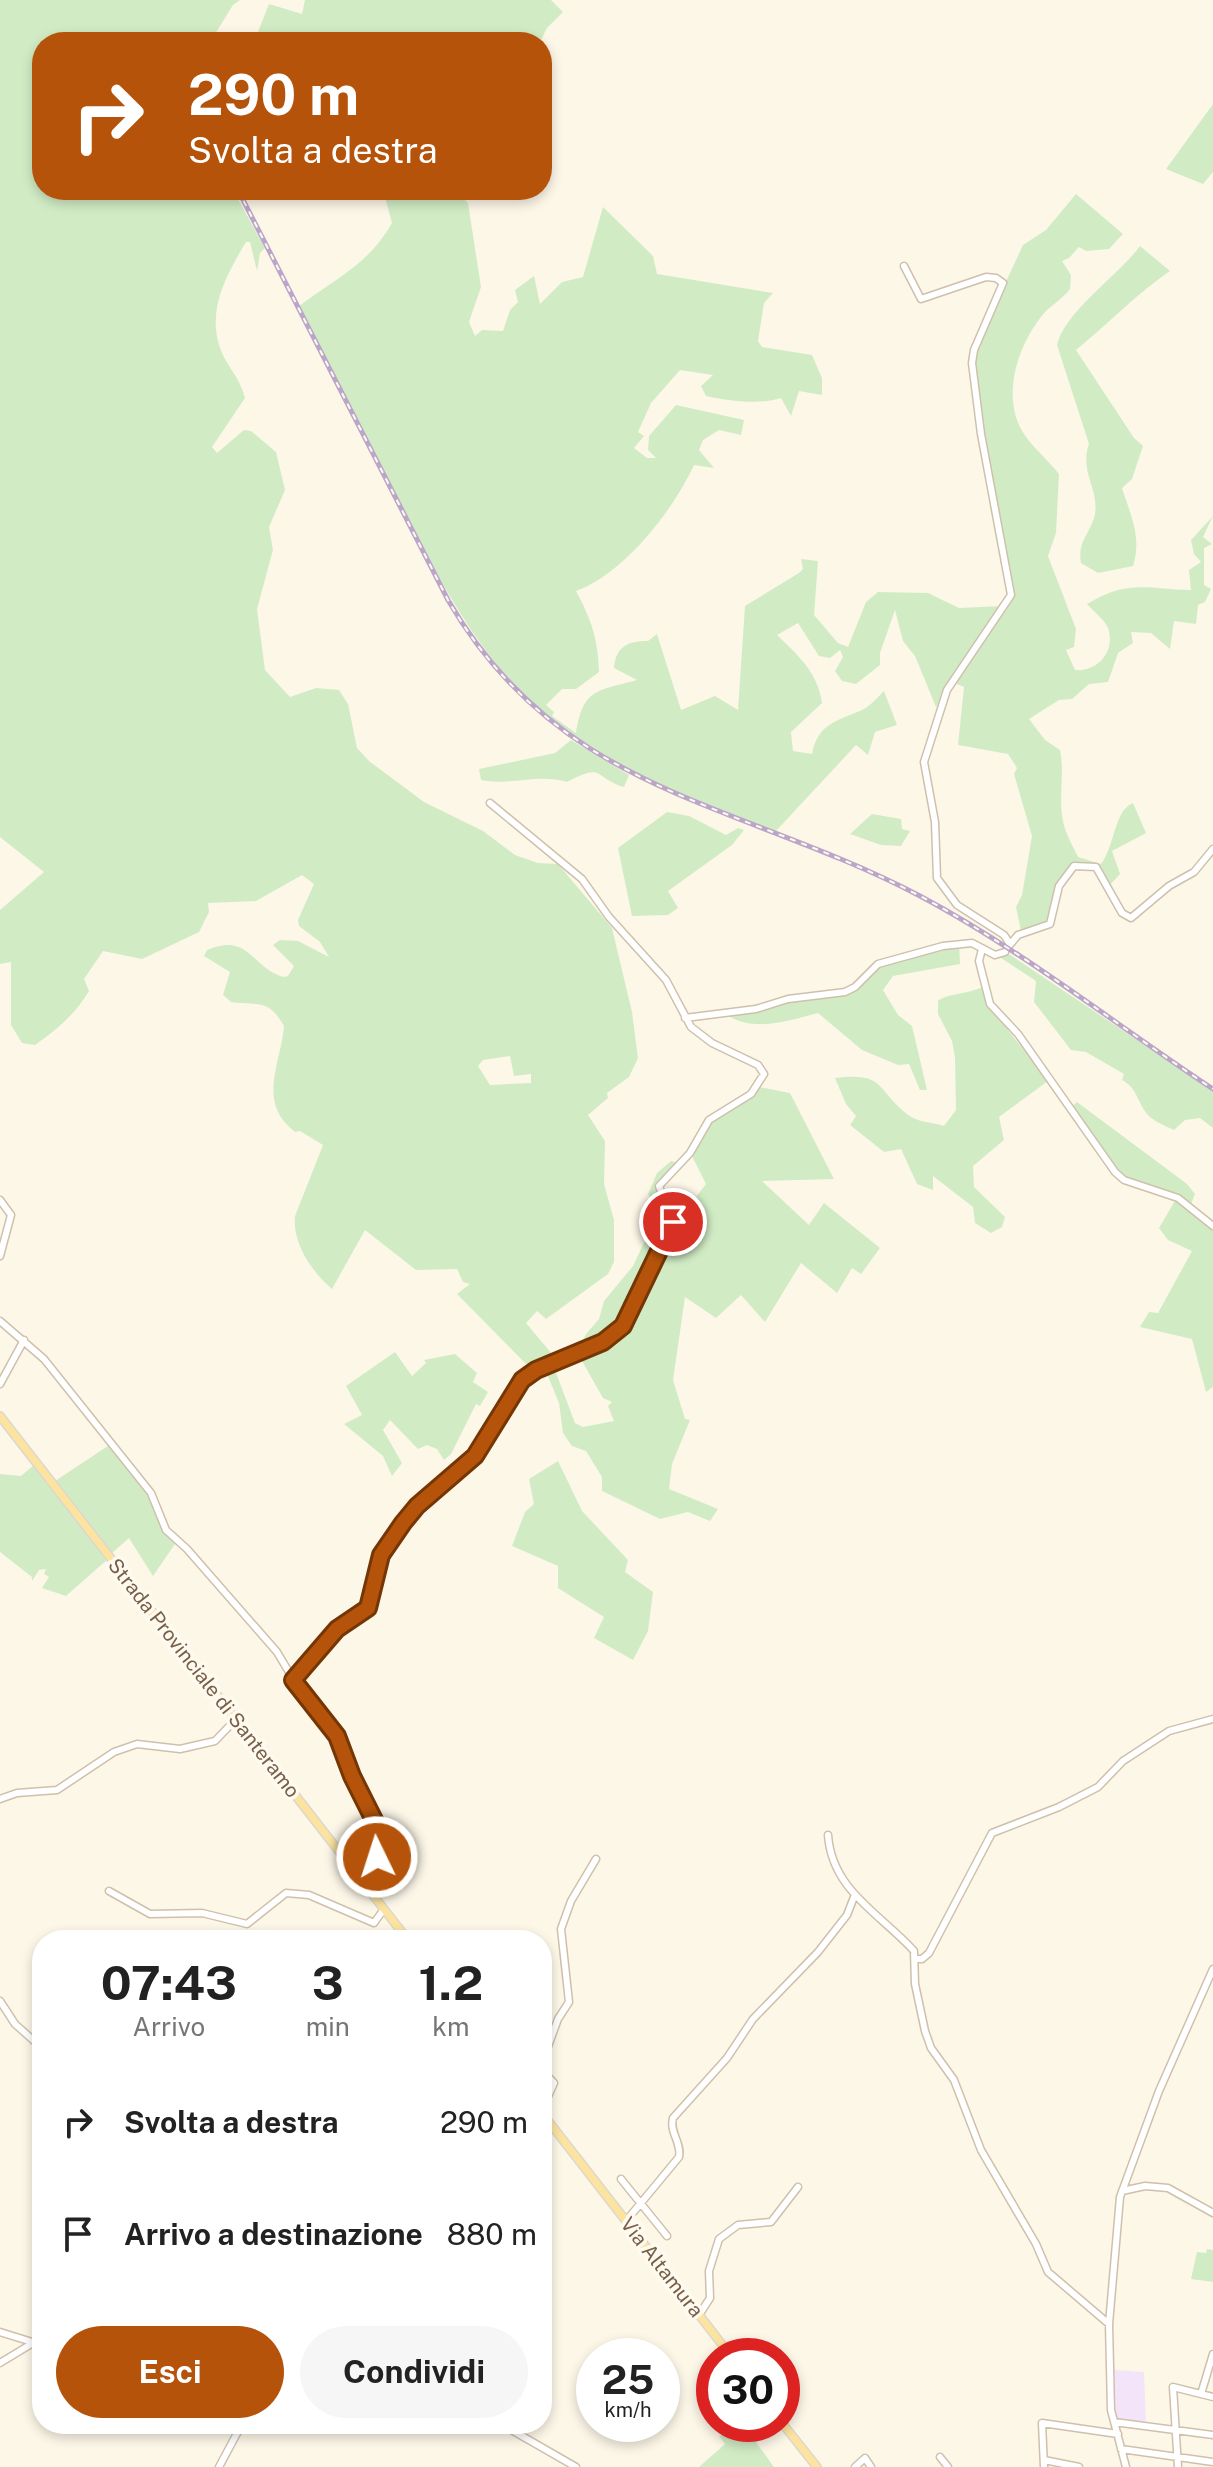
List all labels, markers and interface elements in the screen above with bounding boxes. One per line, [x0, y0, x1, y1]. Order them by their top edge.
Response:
text: 290 m [188, 62, 359, 128]
icon: right [56, 64, 160, 168]
text: Svolta a destra [188, 129, 438, 171]
pin [639, 1188, 707, 1256]
icon: arrive [651, 1200, 695, 1244]
street label: Strada Provinciale di Santeramo [103, 1554, 305, 1802]
position arrow [335, 1815, 419, 1899]
text: 07:43 [101, 1954, 237, 2011]
text: 3 [312, 1954, 344, 2011]
text: 1.2 [418, 1954, 483, 2011]
text: Arrivo [132, 2011, 205, 2042]
text: min [306, 2011, 350, 2042]
text: km [432, 2011, 469, 2042]
icon: right [56, 2100, 100, 2144]
text: Svolta a destra [124, 2104, 339, 2140]
text: 290 m [440, 2104, 528, 2140]
icon: arrive [56, 2212, 100, 2256]
street label: Via Altamura [616, 2212, 708, 2322]
text: Arrivo a destinazione [124, 2216, 423, 2252]
text: 880 m [447, 2216, 537, 2252]
button: Esci [56, 2326, 284, 2418]
button: Condividi [300, 2326, 528, 2418]
speed limit sign: 30 [696, 2338, 800, 2442]
text: 25 [602, 2356, 654, 2403]
text: km/h [604, 2398, 652, 2422]

